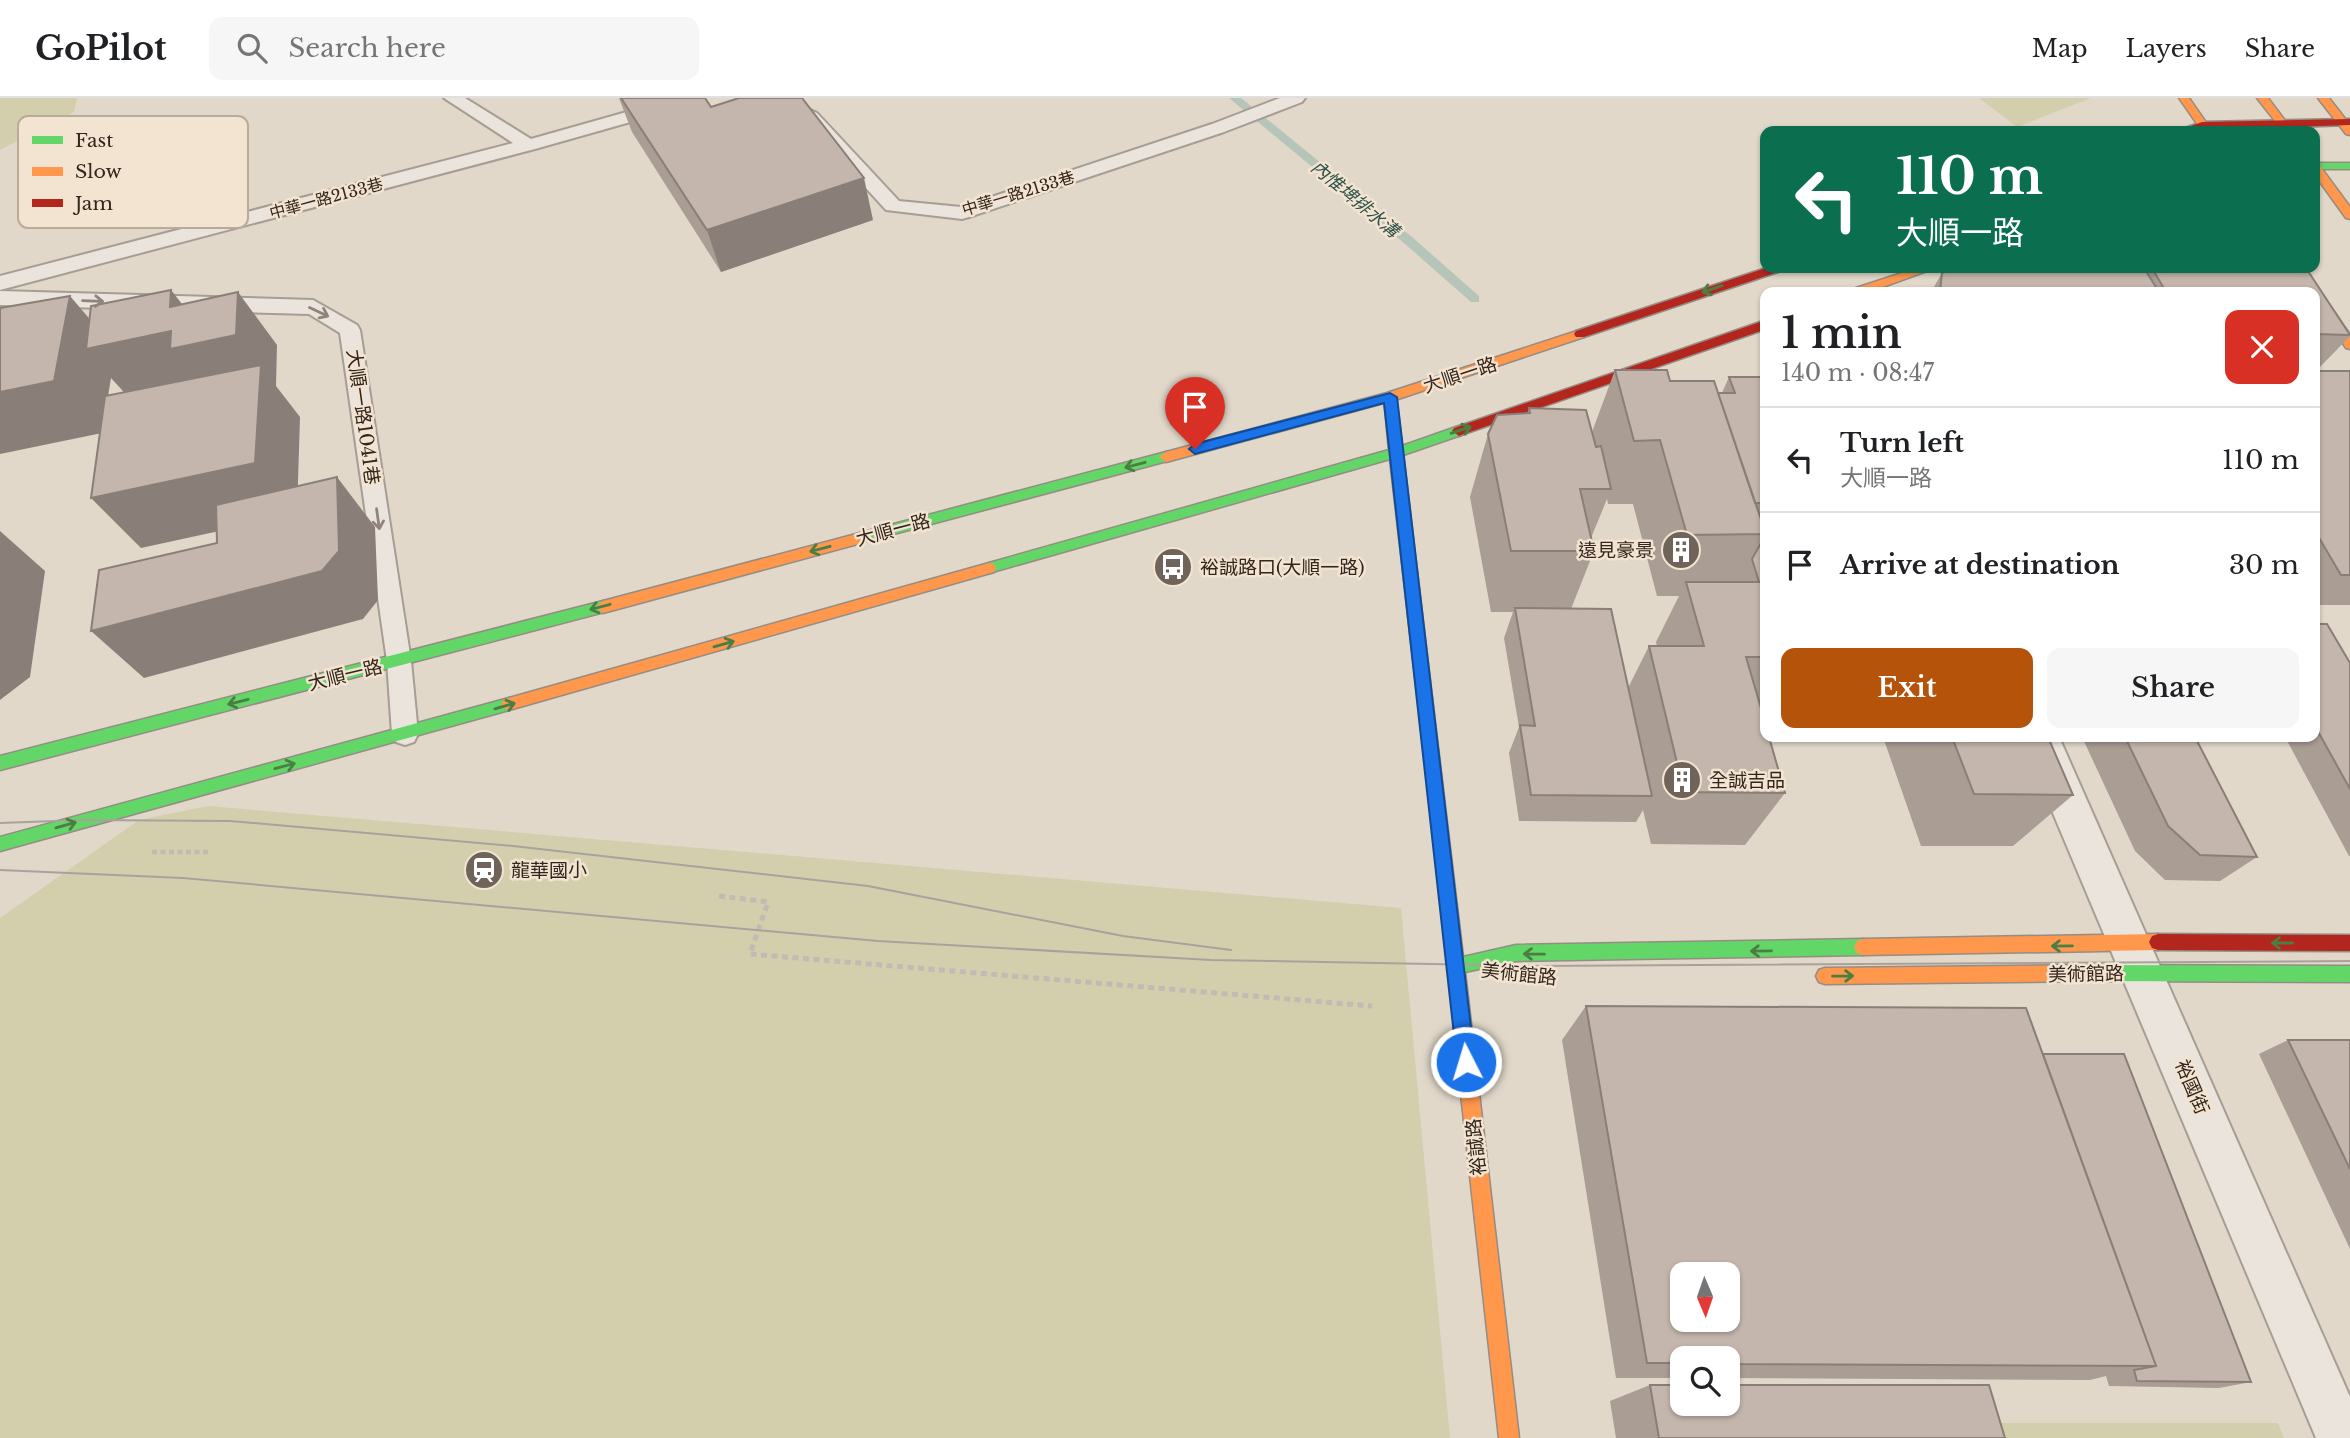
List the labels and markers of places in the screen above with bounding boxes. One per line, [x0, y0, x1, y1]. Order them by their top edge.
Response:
pin [1165, 377, 1225, 449]
building icon: 遠見豪景 [1660, 529, 1702, 571]
place label: 遠見豪景 [1578, 539, 1654, 562]
bus stop icon: 裕誠路口(大順一路) [1152, 546, 1194, 588]
place label: 裕誠路口(大順一路) [1200, 556, 1365, 579]
building icon: 全誠吉品 [1661, 759, 1703, 801]
place label: 全誠吉品 [1709, 769, 1785, 792]
station icon: 龍華國小 [463, 849, 505, 891]
place label: 龍華國小 [511, 859, 587, 882]

